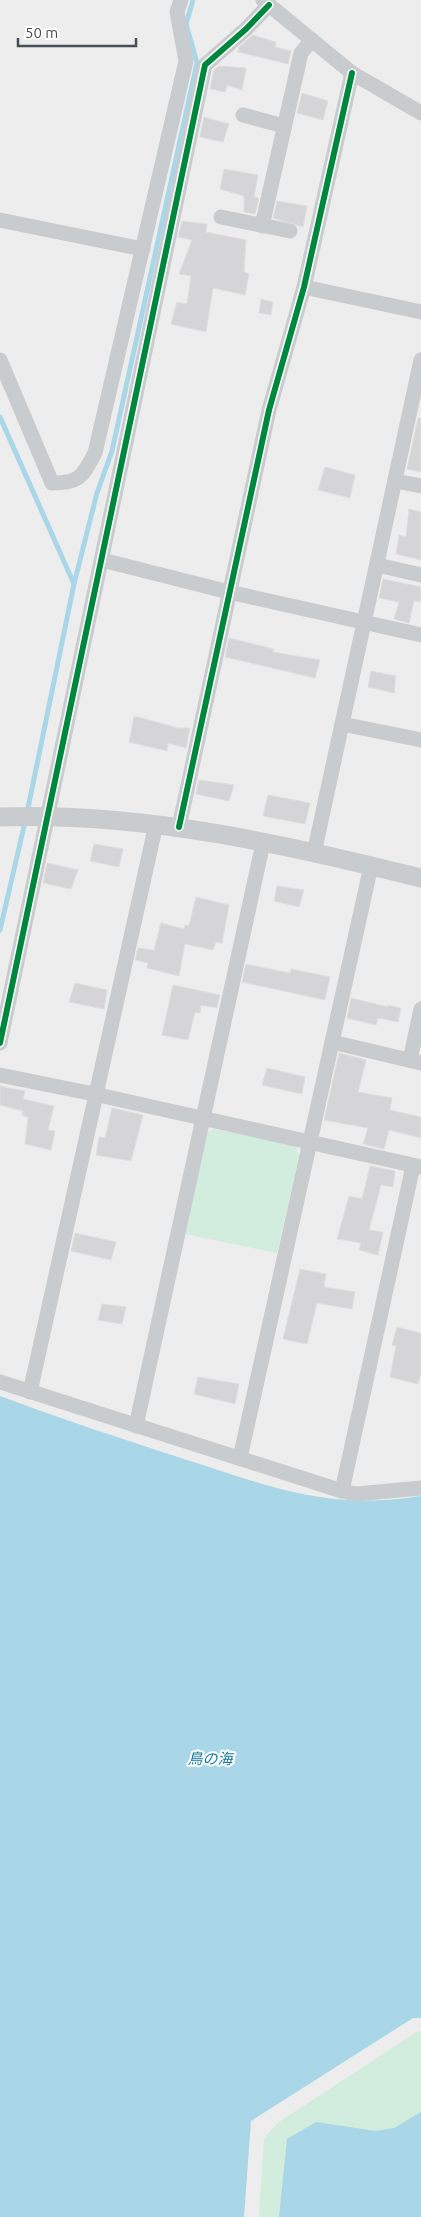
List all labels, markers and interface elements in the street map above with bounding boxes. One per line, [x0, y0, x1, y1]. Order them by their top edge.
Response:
scale bar [18, 15, 135, 47]
text: 50 m [25, 24, 58, 41]
water label: 鳥の海 [187, 1750, 234, 1767]

